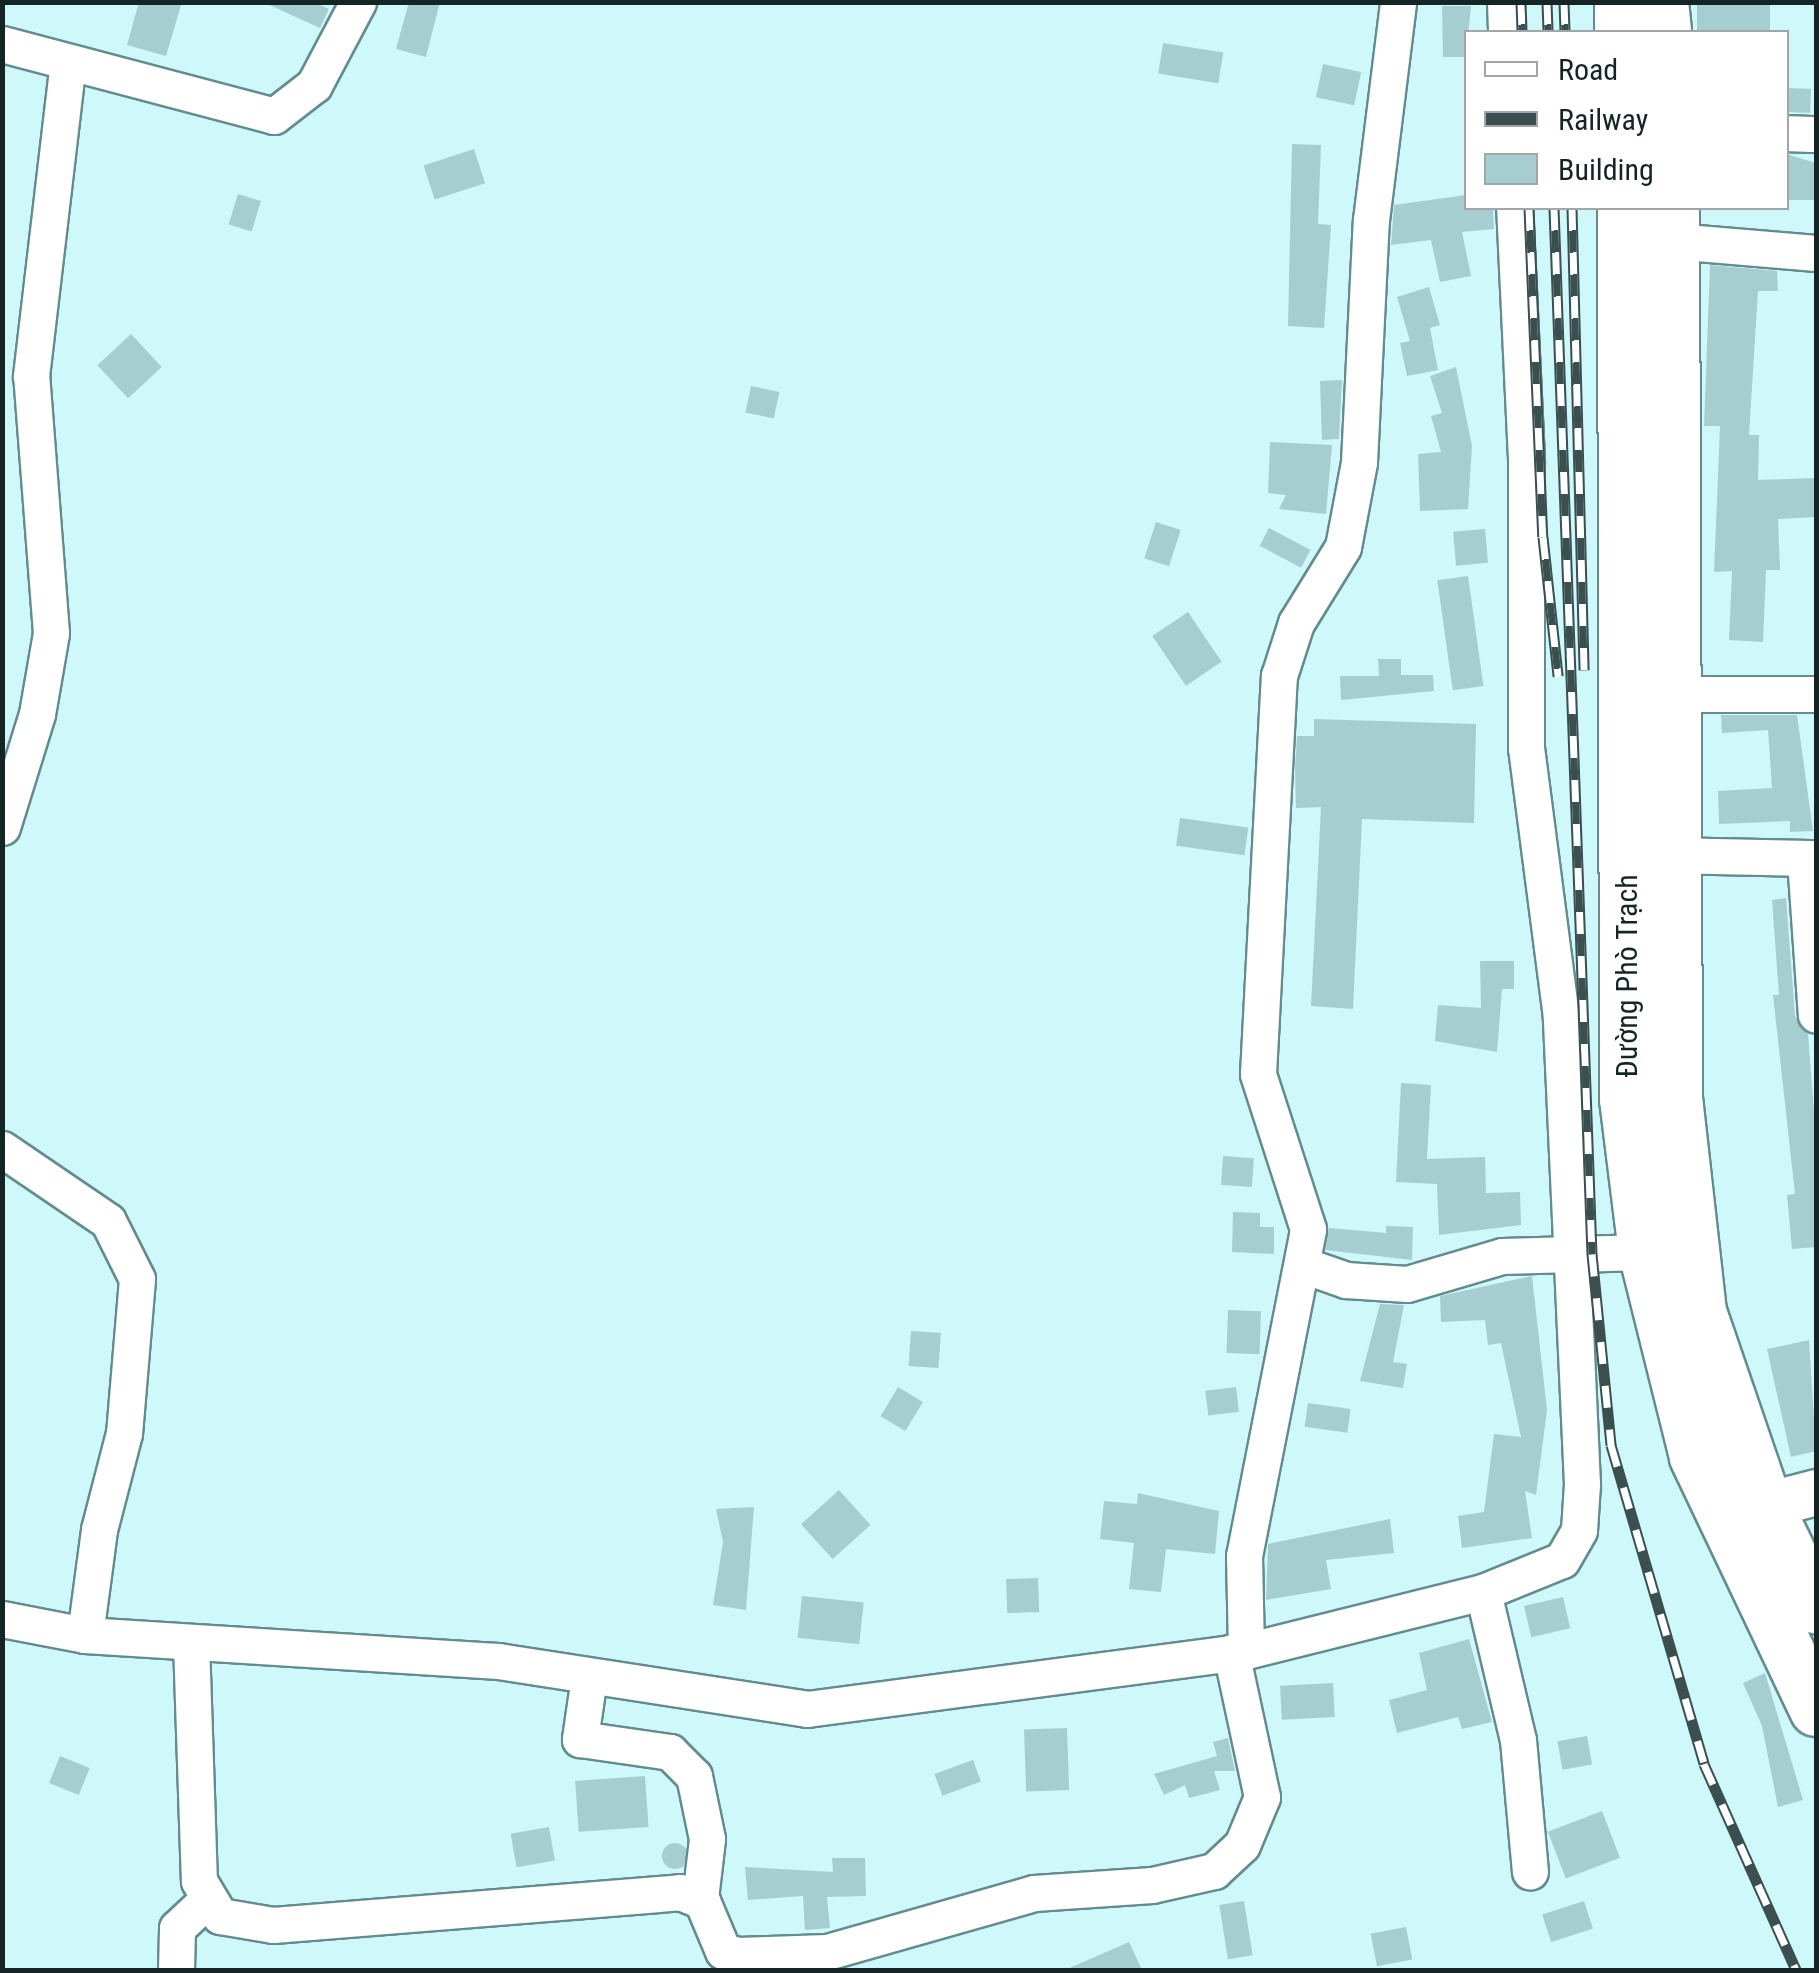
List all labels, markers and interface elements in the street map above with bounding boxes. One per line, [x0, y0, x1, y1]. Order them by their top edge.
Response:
legend [1464, 30, 1789, 210]
text: Road [1558, 52, 1618, 87]
text: Railway [1558, 102, 1648, 137]
text: Building [1558, 152, 1654, 187]
street label: Đường Phò Trạch [1609, 874, 1645, 1078]

